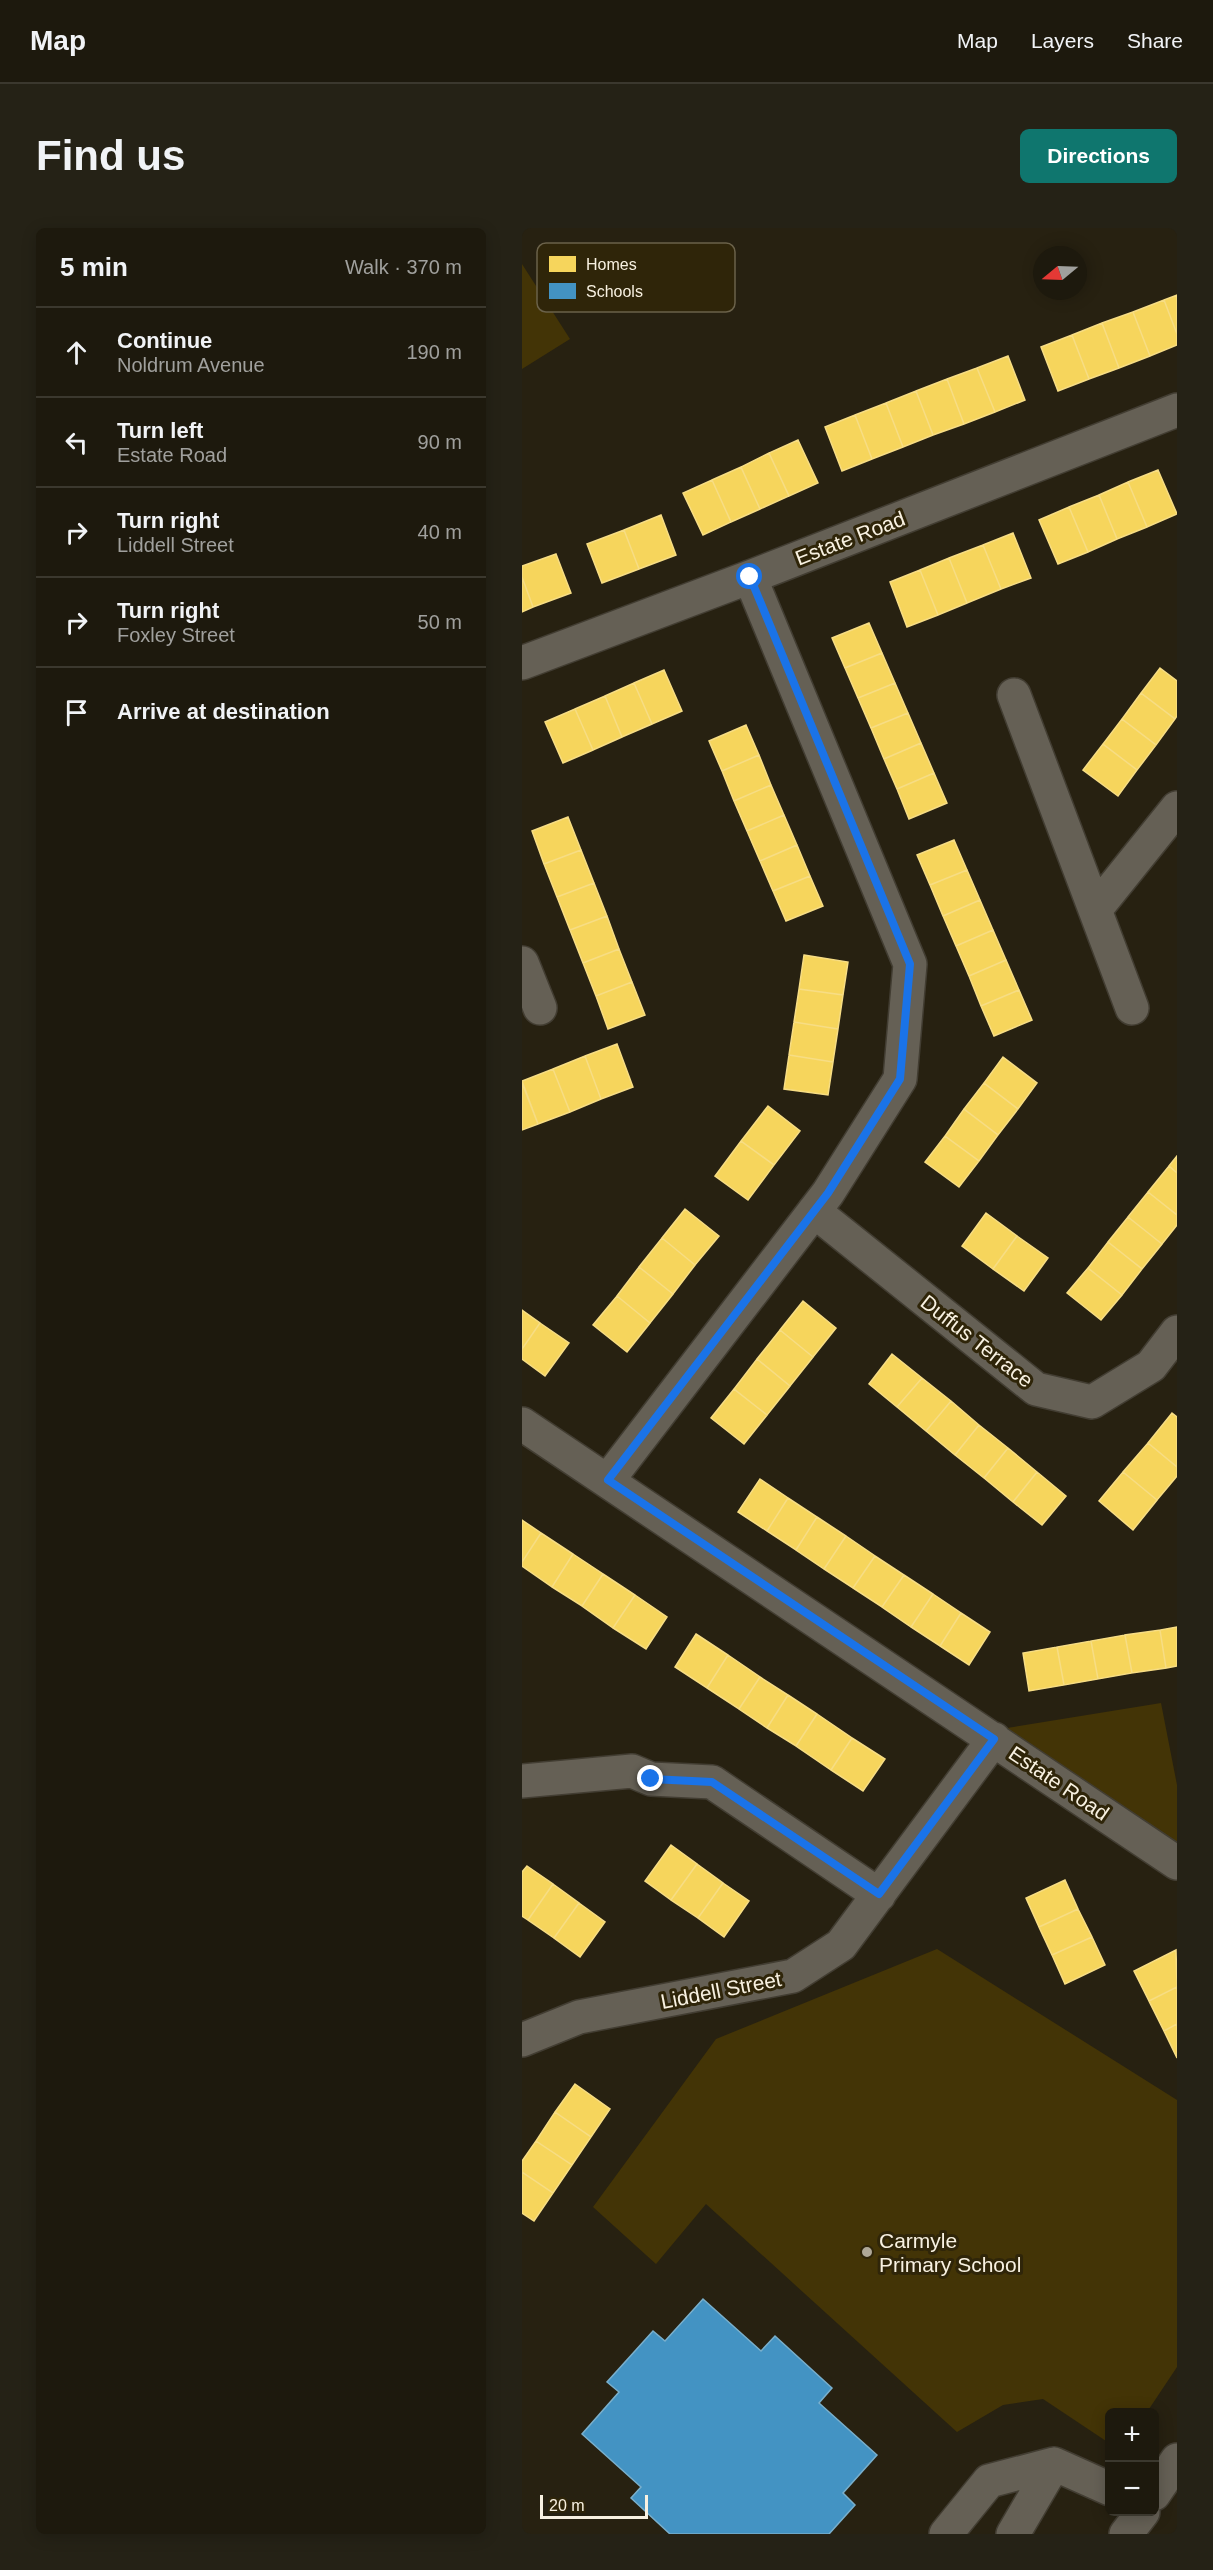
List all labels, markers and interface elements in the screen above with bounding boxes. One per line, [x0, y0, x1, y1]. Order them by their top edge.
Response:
text: Map [30, 25, 86, 56]
text: Map [957, 29, 998, 52]
text: Layers [1031, 29, 1094, 52]
text: Share [1127, 29, 1183, 52]
button: Directions [1020, 129, 1177, 183]
text: Find us [36, 132, 185, 179]
legend [537, 243, 735, 312]
north arrow [1033, 246, 1087, 300]
text: 5 min [60, 252, 128, 282]
text: Walk · 370 m [345, 256, 462, 278]
text: Homes [586, 256, 637, 273]
text: Schools [586, 283, 643, 300]
text: Continue [117, 328, 212, 353]
icon: ahead [60, 336, 93, 369]
text: 190 m [406, 341, 462, 363]
text: Noldrum Avenue [117, 354, 265, 376]
text: Turn left [117, 418, 203, 443]
icon: left [60, 426, 93, 459]
text: 90 m [418, 431, 462, 453]
text: Estate Road [117, 444, 227, 466]
street label: Estate Road [792, 507, 908, 569]
text: Turn right [117, 508, 219, 533]
icon: right [60, 516, 93, 549]
text: 40 m [418, 521, 462, 543]
text: Liddell Street [117, 534, 234, 556]
route start [736, 563, 762, 589]
text: Turn right [117, 598, 219, 623]
icon: right [60, 606, 93, 639]
text: 50 m [418, 611, 462, 633]
text: Foxley Street [117, 624, 235, 646]
icon: arrive [60, 696, 93, 729]
text: Arrive at destination [117, 699, 330, 724]
street label: Duffus Terrace [916, 1290, 1038, 1392]
street label: Estate Road [1005, 1741, 1113, 1825]
route end [637, 1765, 663, 1791]
street label: Liddell Street [659, 1967, 784, 2013]
place label: Carmyle Primary School [879, 2229, 1021, 2276]
marker: Carmyle Primary School [860, 2245, 874, 2259]
map controls [1105, 2408, 1159, 2516]
button: + [1105, 2408, 1159, 2462]
button: − [1105, 2462, 1159, 2516]
scale bar [540, 2492, 648, 2520]
text: 20 m [549, 2497, 585, 2514]

